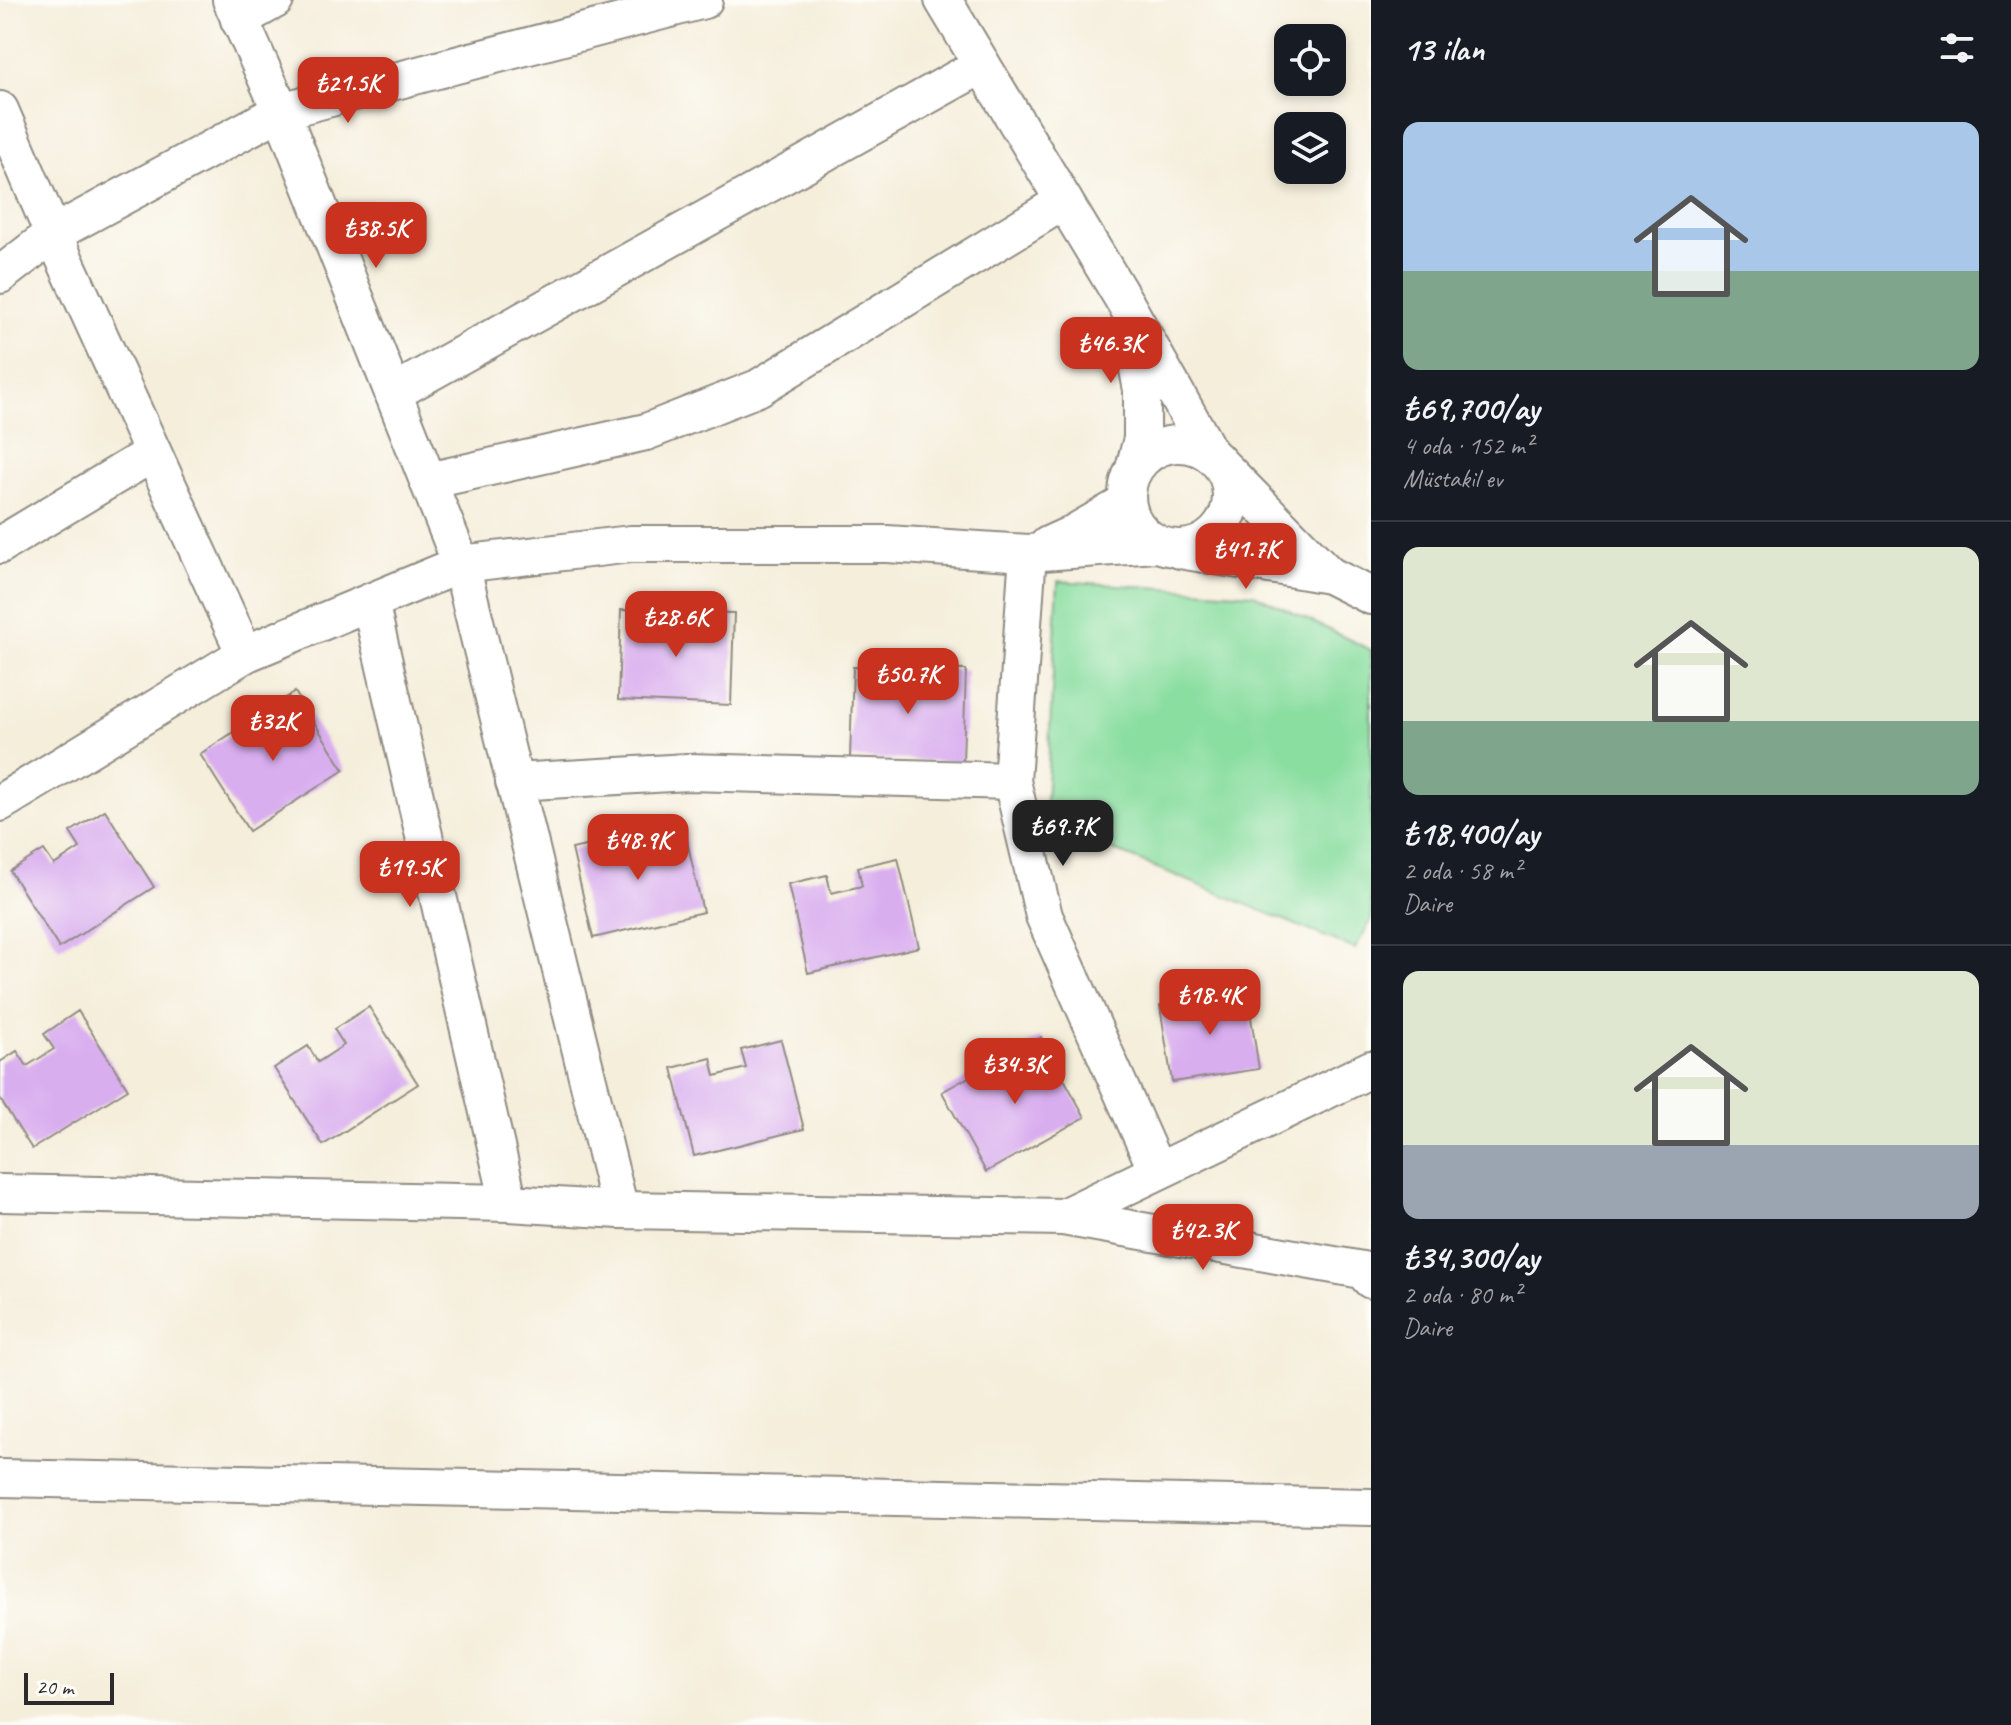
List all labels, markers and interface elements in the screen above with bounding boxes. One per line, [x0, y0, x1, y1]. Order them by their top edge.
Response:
map controls [1274, 24, 1346, 184]
button: locate [1274, 24, 1346, 96]
icon: filters [1935, 26, 1979, 70]
text: 13 ilan [1403, 27, 1484, 70]
pin: ₺21.5K [283, 57, 413, 125]
text: ₺21.5K [316, 66, 380, 99]
button: layers [1274, 112, 1346, 184]
icon: home [1619, 174, 1763, 318]
pin: ₺38.5K [311, 202, 441, 270]
text: ₺38.5K [344, 211, 408, 244]
pin: ₺46.3K [1046, 317, 1176, 385]
text: ₺46.3K [1078, 326, 1144, 359]
text: ₺69,700/ay [1403, 386, 1539, 429]
text: 4 oda · 152 m² [1403, 429, 1533, 462]
text: Müstakil ev [1403, 462, 1502, 495]
pin: ₺41.7K [1181, 523, 1311, 591]
text: ₺41.7K [1213, 532, 1279, 565]
pin: ₺28.6K [611, 591, 741, 659]
icon: home [1619, 599, 1763, 743]
text: ₺28.6K [643, 600, 709, 633]
pin: ₺50.7K [843, 648, 973, 716]
text: ₺50.7K [876, 657, 940, 690]
pin: ₺32K [226, 695, 320, 763]
text: ₺32K [249, 704, 297, 737]
pin: ₺69.7K [998, 800, 1128, 868]
text: ₺69.7K [1030, 809, 1096, 842]
text: ₺18,400/ay [1403, 811, 1539, 854]
pin: ₺48.9K [573, 814, 703, 882]
text: ₺48.9K [606, 823, 670, 856]
pin: ₺19.5K [345, 841, 475, 909]
text: ₺19.5K [378, 850, 442, 883]
text: 2 oda · 58 m² [1403, 854, 1521, 887]
text: Daire [1403, 887, 1452, 920]
pin: ₺18.4K [1145, 969, 1275, 1037]
text: ₺18.4K [1177, 978, 1243, 1011]
icon: home [1619, 1023, 1763, 1167]
pin: ₺34.3K [950, 1038, 1080, 1106]
text: ₺34.3K [982, 1047, 1048, 1080]
pin: ₺42.3K [1138, 1204, 1268, 1272]
text: ₺42.3K [1170, 1213, 1236, 1246]
text: ₺34,300/ay [1403, 1235, 1539, 1278]
text: 2 oda · 80 m² [1403, 1278, 1521, 1311]
text: Daire [1403, 1311, 1452, 1344]
scale bar [24, 1669, 114, 1705]
text: 20 m [36, 1673, 73, 1701]

